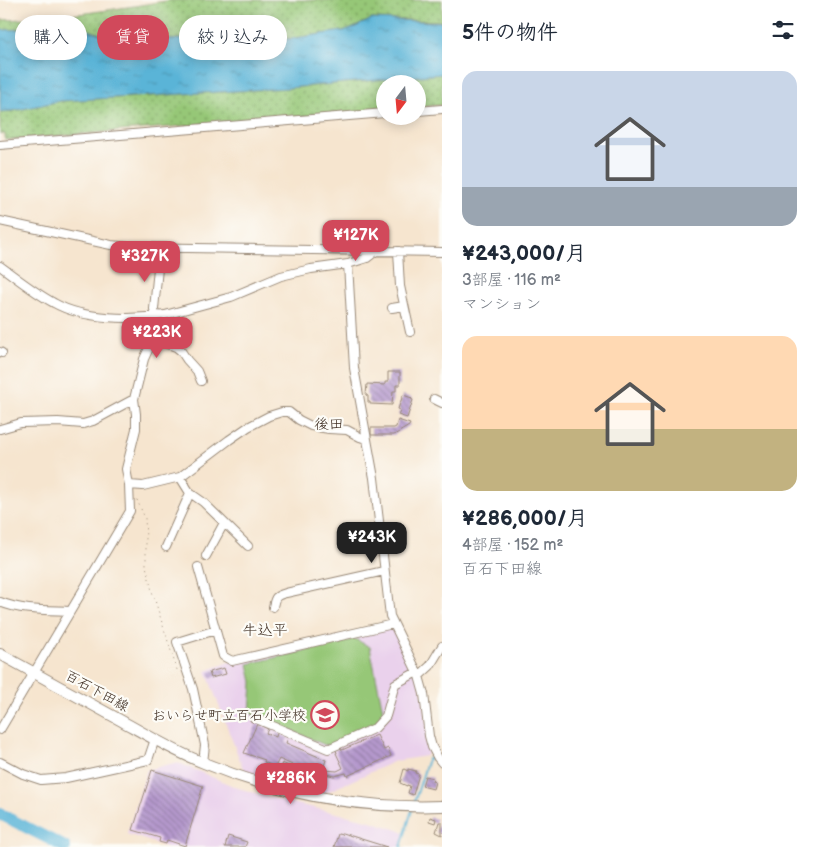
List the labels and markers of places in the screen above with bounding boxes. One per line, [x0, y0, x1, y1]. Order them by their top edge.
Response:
pin: ¥127K [321, 220, 391, 262]
pin: ¥327K [110, 240, 180, 283]
pin: ¥223K [122, 316, 192, 359]
pin: ¥243K [337, 522, 407, 564]
school or university icon: おいらせ町立百石小学校 [310, 700, 340, 730]
place label: おいらせ町立百石小学校 [152, 707, 306, 724]
pin: ¥286K [256, 762, 326, 805]

